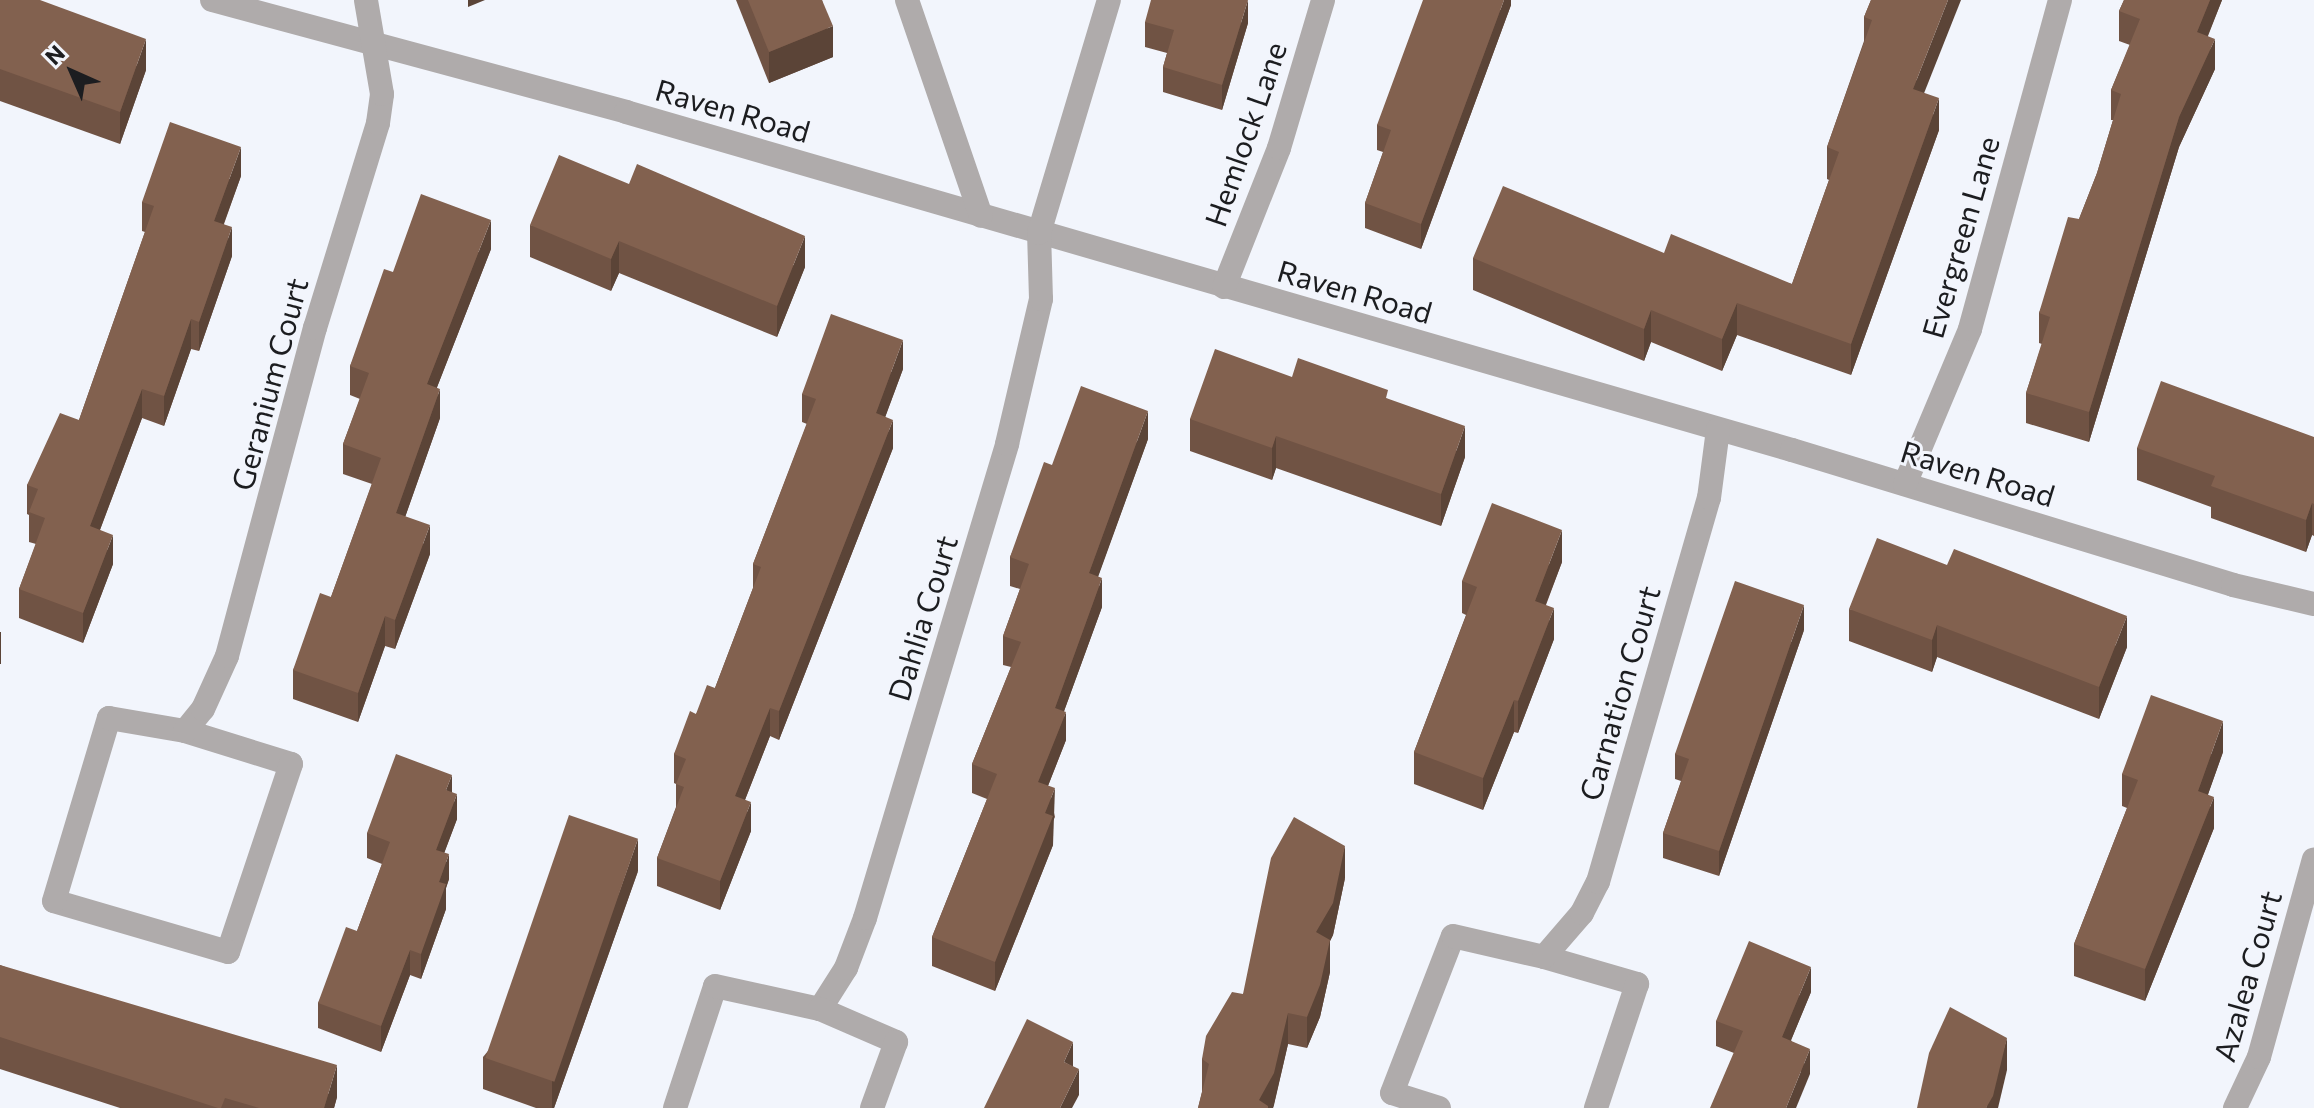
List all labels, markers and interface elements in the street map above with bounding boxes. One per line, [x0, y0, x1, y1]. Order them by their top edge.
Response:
north arrow [32, 32, 112, 112]
street label: Hemlock Lane [1197, 37, 1293, 231]
text: N [39, 39, 70, 70]
street label: Raven Road [652, 71, 814, 149]
street label: Evergreen Lane [1914, 132, 2006, 342]
street label: Raven Road [1274, 252, 1436, 330]
street label: Geranium Court [223, 274, 315, 494]
street label: Raven Road [1897, 433, 2059, 513]
street label: Dahlia Court [880, 531, 964, 705]
street label: Carnation Court [1571, 582, 1667, 804]
street label: Azalea Court [2205, 887, 2289, 1065]

